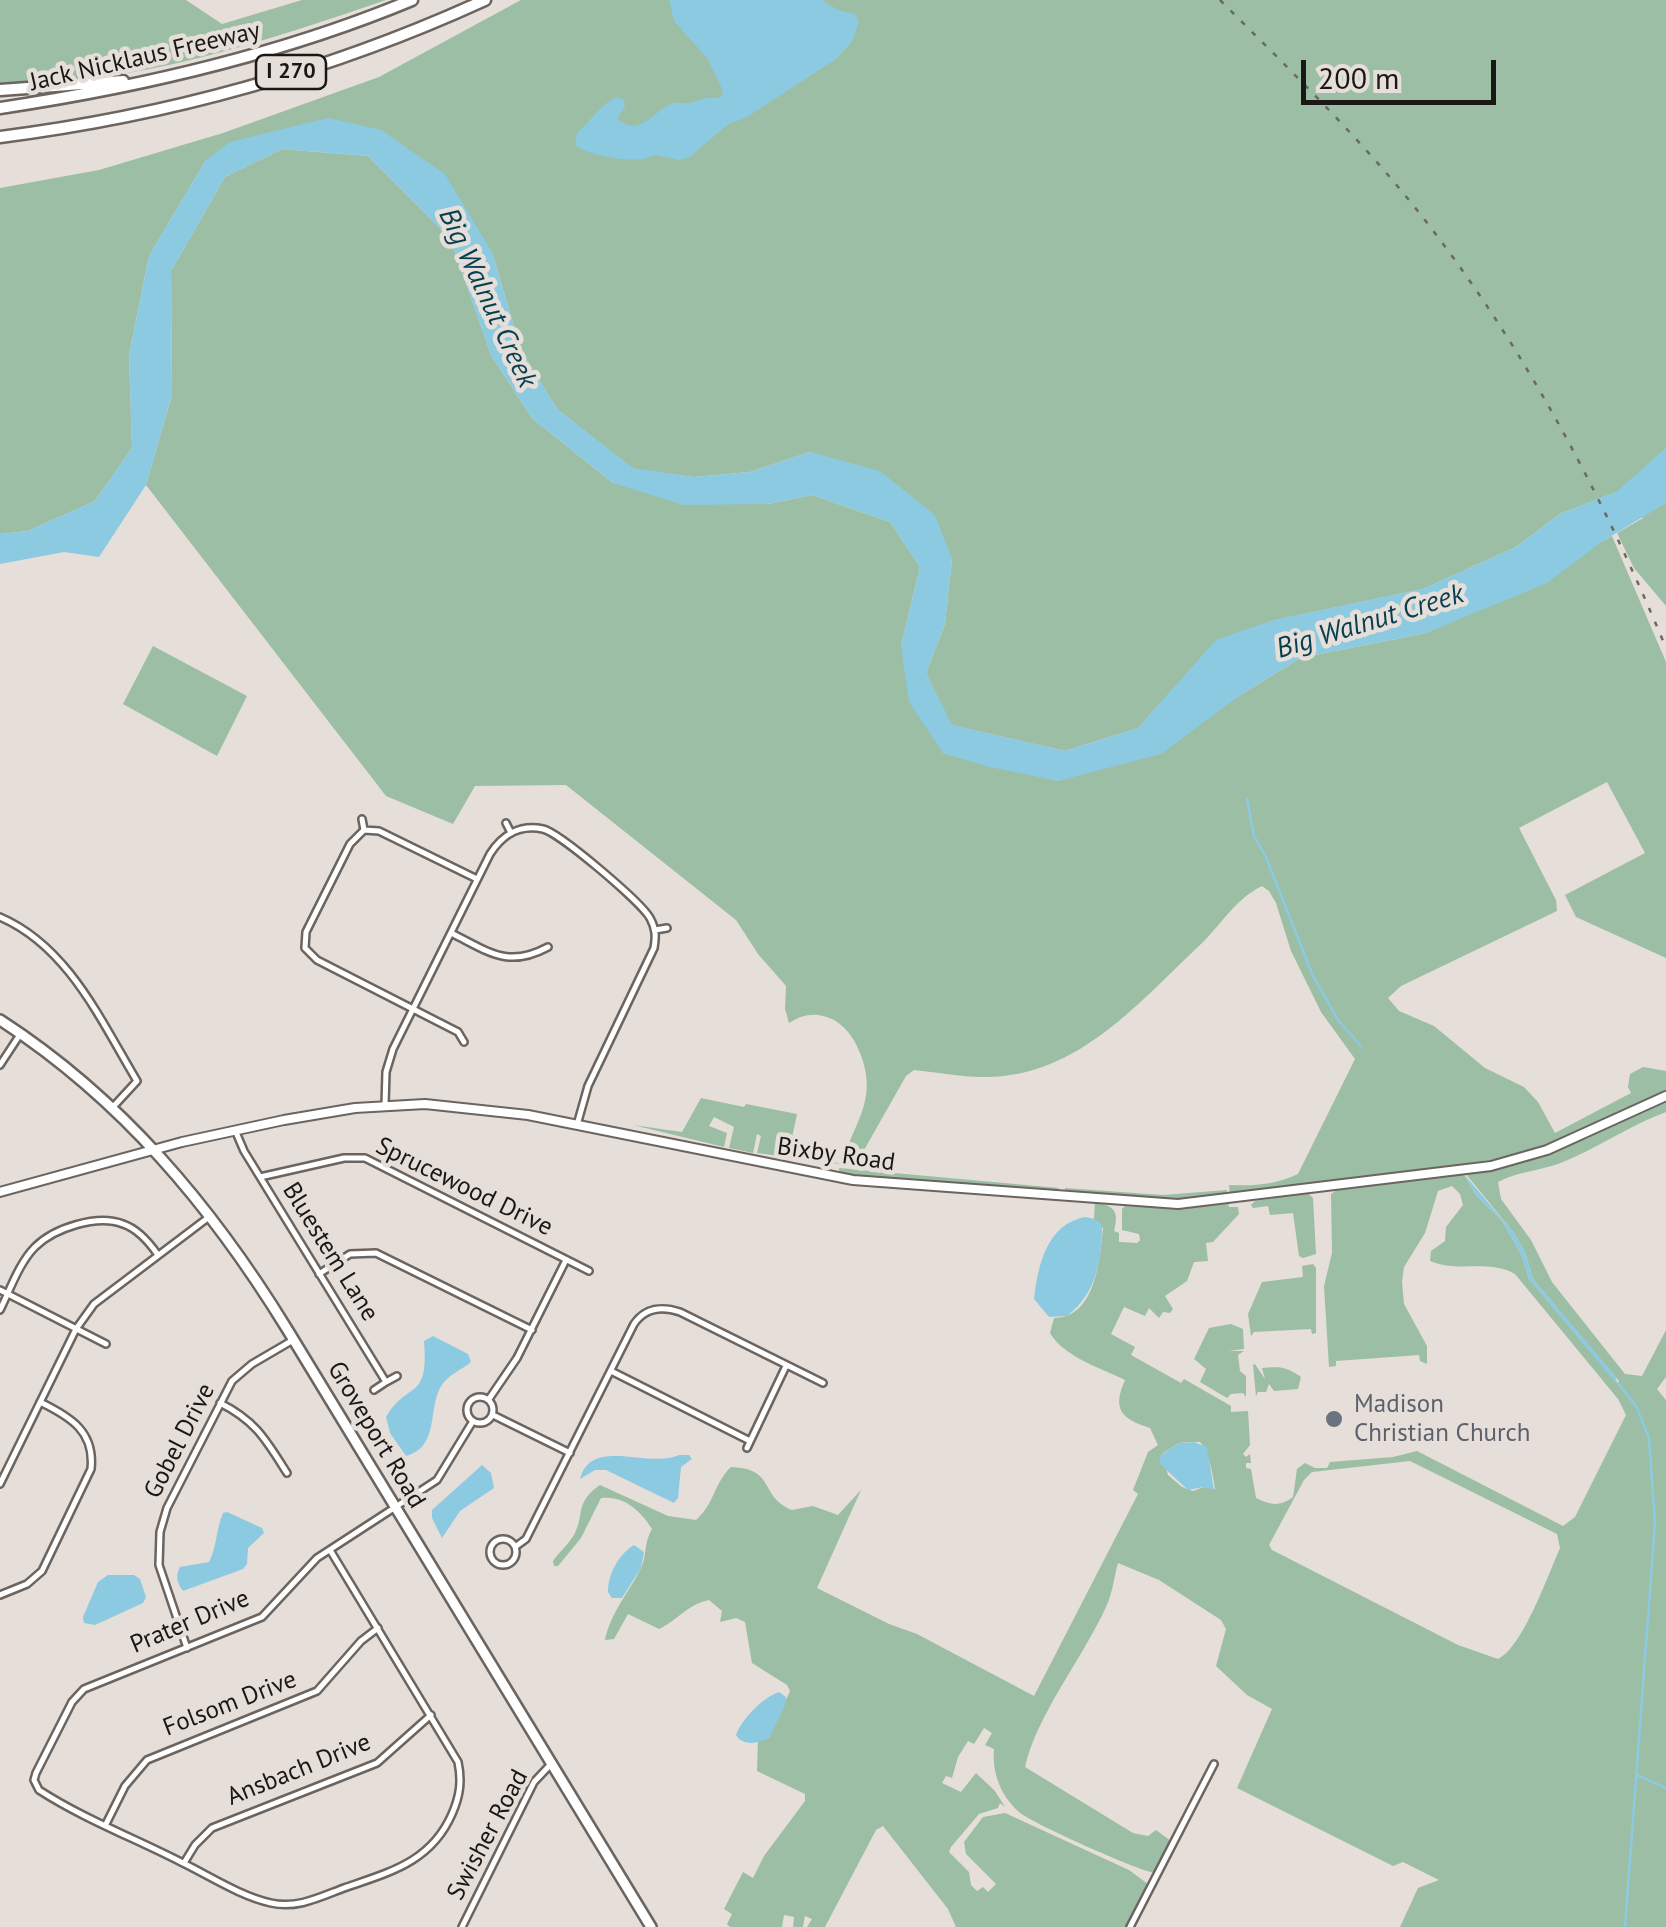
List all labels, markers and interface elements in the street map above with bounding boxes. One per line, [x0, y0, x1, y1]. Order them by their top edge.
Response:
street label: Jack Nicklaus Freeway [27, 16, 263, 98]
scale bar [1306, 40, 1501, 102]
road number: I 270 [256, 55, 326, 89]
text: 200 m [1318, 58, 1399, 97]
water label: Big Walnut Creek [431, 203, 543, 393]
water label: Big Walnut Creek [1272, 578, 1468, 666]
street label: Sprucewood Drive [371, 1131, 557, 1243]
street label: Bixby Road [775, 1132, 897, 1178]
street label: Bluestem Lane [276, 1177, 384, 1327]
street label: Groveport Road [320, 1356, 432, 1514]
street label: Gobel Drive [138, 1379, 222, 1503]
place label: Madison Christian Church [1354, 1390, 1530, 1449]
marker: Madison Christian Church [1323, 1408, 1345, 1430]
street label: Prater Drive [126, 1584, 254, 1660]
street label: Folsom Drive [159, 1665, 301, 1743]
street label: Ansbach Drive [223, 1728, 375, 1812]
street label: Swisher Road [441, 1765, 535, 1905]

